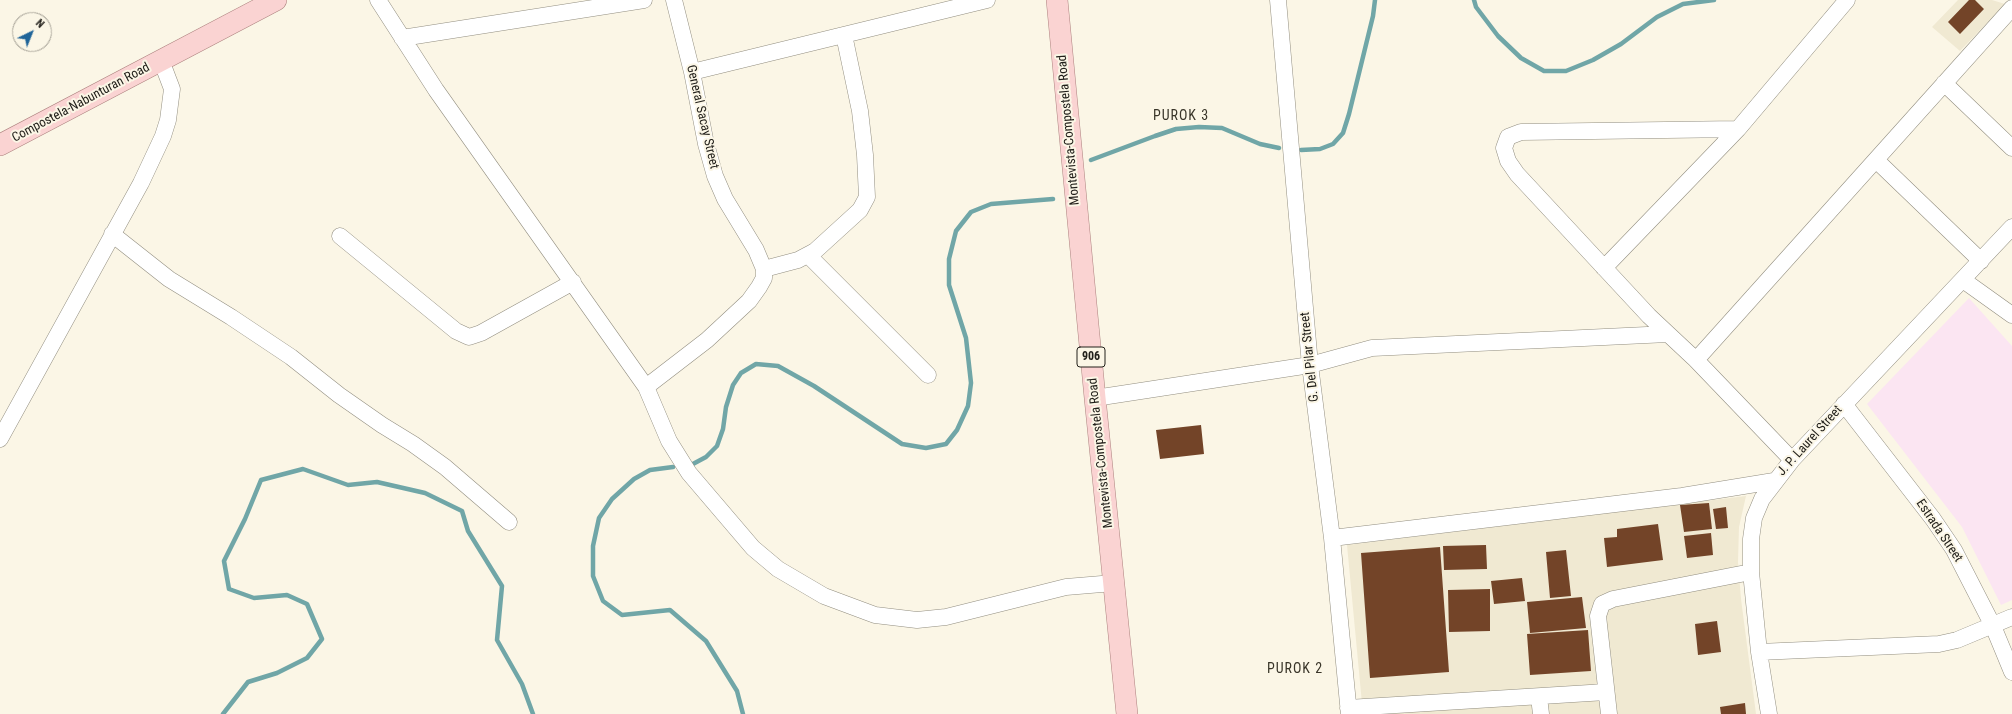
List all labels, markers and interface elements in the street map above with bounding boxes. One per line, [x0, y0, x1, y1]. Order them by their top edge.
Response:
north arrow [12, 12, 52, 52]
text: N [33, 17, 47, 31]
street label: Montevista-Compostela Road [1055, 54, 1083, 206]
street label: Compostela-Nabunturan Road [10, 60, 152, 146]
street label: General Sacay Street [682, 64, 722, 170]
district label: PUROK 3 [1153, 108, 1209, 124]
street label: G. Del Pilar Street [1298, 311, 1322, 403]
road number: 906 [1077, 347, 1105, 367]
street label: Montevista-Compostela Road [1085, 377, 1117, 529]
street label: J. P. Laurel Street [1774, 403, 1846, 479]
street label: Estrada Street [1912, 497, 1966, 565]
district label: PUROK 2 [1267, 661, 1323, 677]

